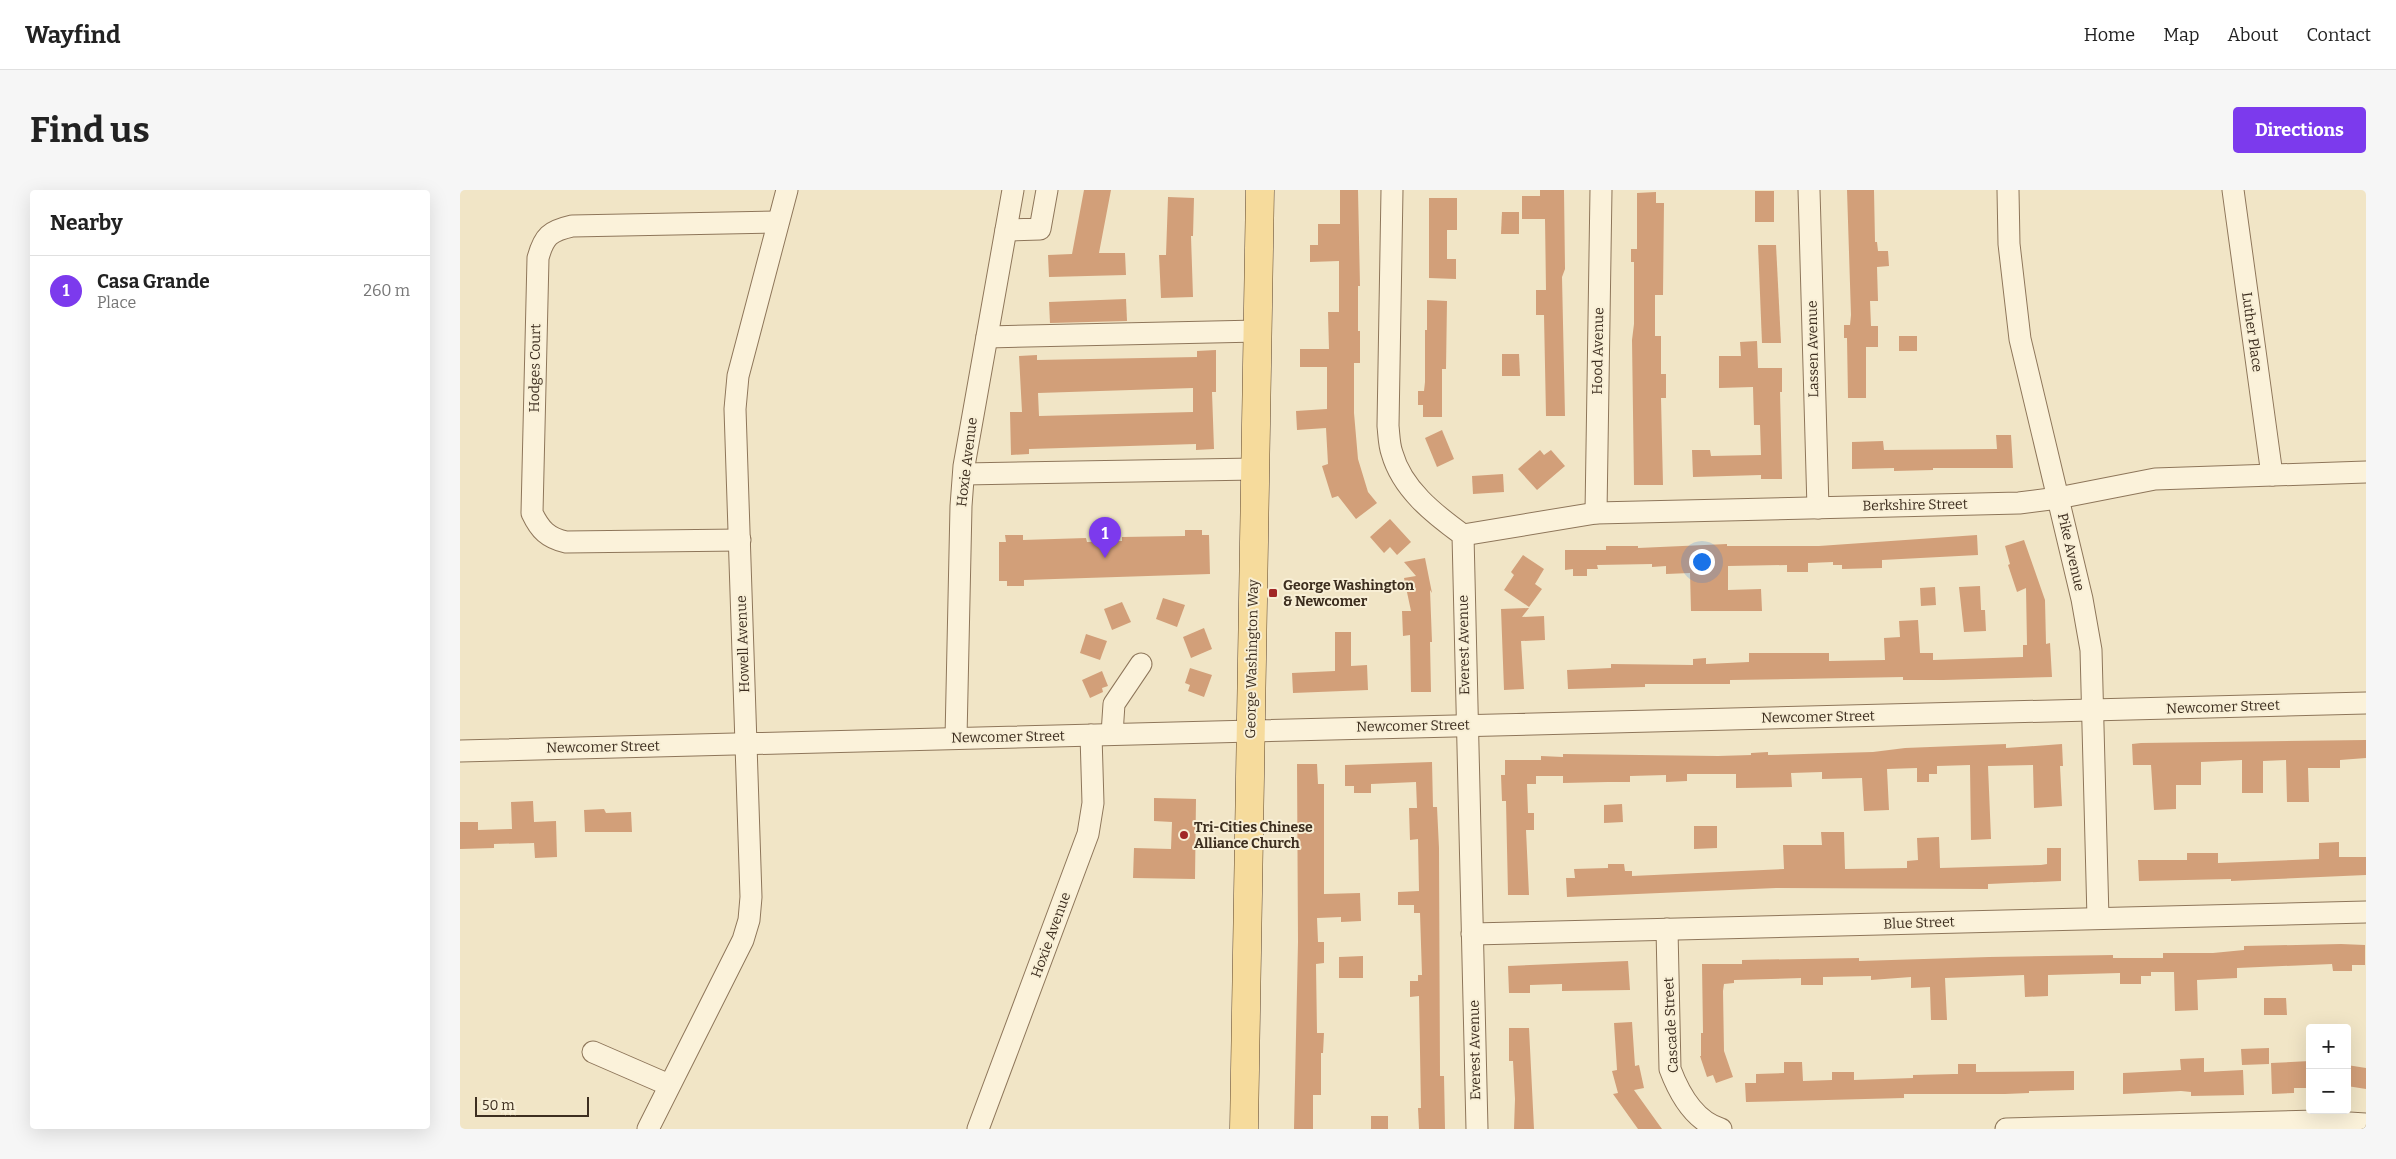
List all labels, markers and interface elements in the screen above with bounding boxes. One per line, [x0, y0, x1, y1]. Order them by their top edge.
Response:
text: Wayfind [25, 21, 121, 49]
text: Home [2084, 24, 2135, 46]
text: Map [2163, 24, 2199, 46]
text: About [2227, 24, 2278, 46]
text: Contact [2306, 24, 2371, 46]
button: Directions [2233, 107, 2366, 153]
text: Find us [30, 109, 150, 151]
text: Nearby [50, 210, 123, 236]
text: Casa Grande [97, 270, 210, 293]
text: 1 [63, 281, 69, 300]
text: 260 m [363, 281, 410, 300]
street label: Luther Place [2238, 291, 2266, 373]
text: Place [97, 293, 136, 312]
street label: Lassen Avenue [1804, 300, 1822, 398]
street label: Hood Avenue [1589, 307, 1607, 395]
street label: Hodges Court [526, 324, 544, 412]
street label: Hoxie Avenue [953, 416, 981, 508]
street label: Berkshire Street [1862, 496, 1968, 514]
street label: Pike Avenue [2054, 511, 2088, 593]
pin: 1 [1089, 517, 1121, 558]
your location [1689, 549, 1715, 575]
place label: George Washington & Newcomer [1283, 577, 1414, 610]
street label: George Washington Way [1242, 579, 1262, 739]
marker: George Washington & Newcomer [1267, 587, 1279, 599]
street label: Howell Avenue [733, 595, 753, 693]
street label: Everest Avenue [1455, 595, 1473, 695]
street label: Newcomer Street [2166, 697, 2280, 717]
street label: Newcomer Street [1761, 708, 1875, 726]
street label: Newcomer Street [1356, 717, 1470, 735]
street label: Newcomer Street [951, 728, 1065, 746]
street label: Newcomer Street [546, 738, 660, 756]
place label: Tri-Cities Chinese Alliance Church [1194, 819, 1313, 852]
marker: Tri-Cities Chinese Alliance Church [1178, 829, 1190, 841]
street label: Hoxie Avenue [1028, 890, 1074, 980]
street label: Blue Street [1883, 913, 1955, 933]
street label: Cascade Street [1660, 977, 1682, 1073]
street label: Everest Avenue [1466, 1000, 1484, 1100]
map controls [2306, 1024, 2351, 1114]
button: + [2306, 1024, 2351, 1069]
button: − [2306, 1069, 2351, 1114]
scale bar [475, 1094, 589, 1117]
text: 50 m [482, 1097, 515, 1114]

